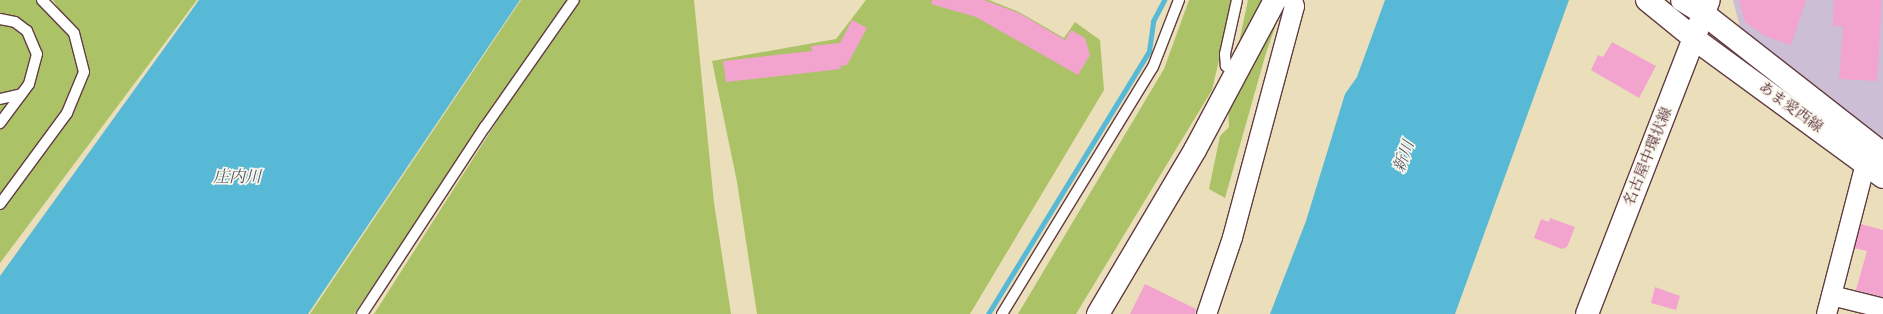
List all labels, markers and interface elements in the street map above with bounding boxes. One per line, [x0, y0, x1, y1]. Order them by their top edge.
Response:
street label: あま愛西線 [1754, 79, 1826, 137]
street label: 名古屋中環状線 [1621, 105, 1677, 209]
water label: 新川 [1391, 139, 1419, 175]
water label: 庄内川 [213, 168, 261, 188]

